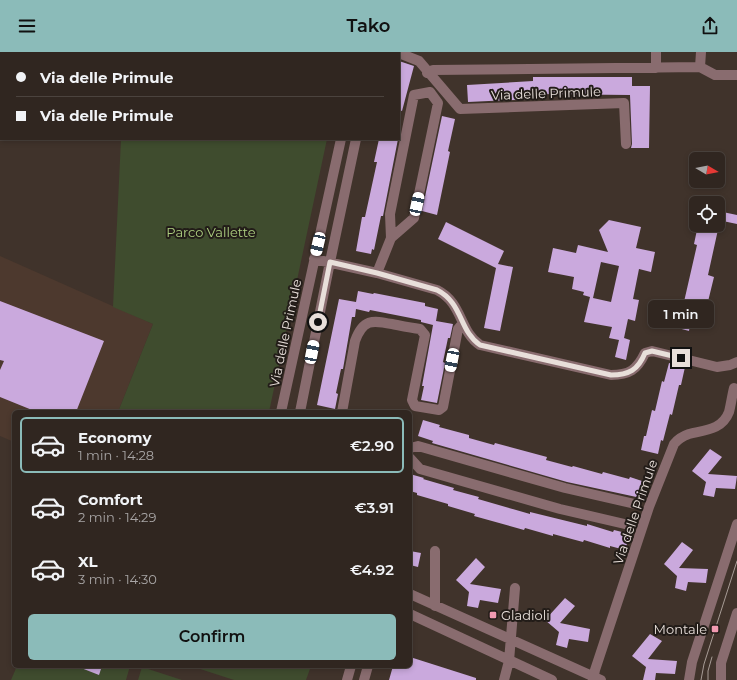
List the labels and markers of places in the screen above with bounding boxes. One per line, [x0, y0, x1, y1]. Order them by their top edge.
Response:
place label: Gladioli [501, 607, 550, 623]
marker: Gladioli [488, 610, 498, 620]
place label: Montale [654, 621, 707, 637]
marker: Montale [710, 624, 720, 634]

